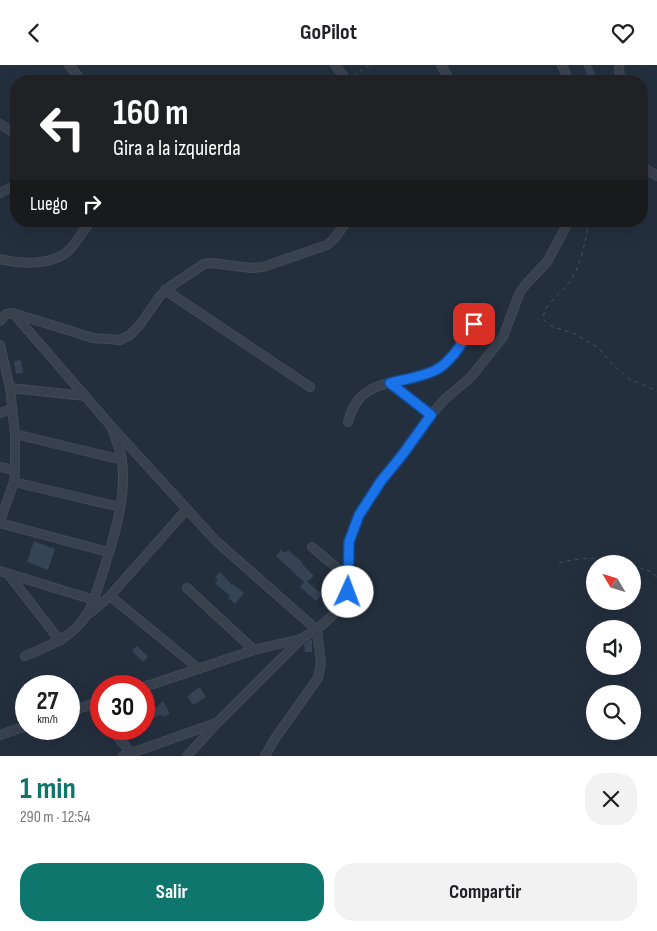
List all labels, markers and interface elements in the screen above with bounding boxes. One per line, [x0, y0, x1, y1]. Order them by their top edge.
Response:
icon: back [20, 19, 48, 47]
text: GoPilot [300, 19, 357, 46]
icon: heart [609, 19, 637, 47]
text: 160 m [113, 92, 189, 135]
icon: left [30, 95, 95, 160]
text: Gira a la izquierda [113, 135, 241, 162]
icon: right [78, 190, 106, 218]
text: Luego [30, 193, 68, 216]
pin [453, 303, 495, 345]
icon: arrive [460, 310, 488, 338]
north arrow [586, 555, 641, 610]
map controls [586, 555, 641, 740]
position arrow [321, 565, 373, 617]
button: sound [586, 620, 641, 675]
speed limit sign: 30 [90, 675, 155, 740]
button: search [586, 685, 641, 740]
text: 27 [37, 686, 58, 717]
text: km/h [37, 712, 58, 727]
text: 1 min [20, 771, 76, 807]
button: close [585, 773, 637, 825]
text: 290 m · 12:54 [20, 808, 90, 827]
button: Salir [20, 863, 324, 921]
button: Compartir [334, 863, 637, 921]

